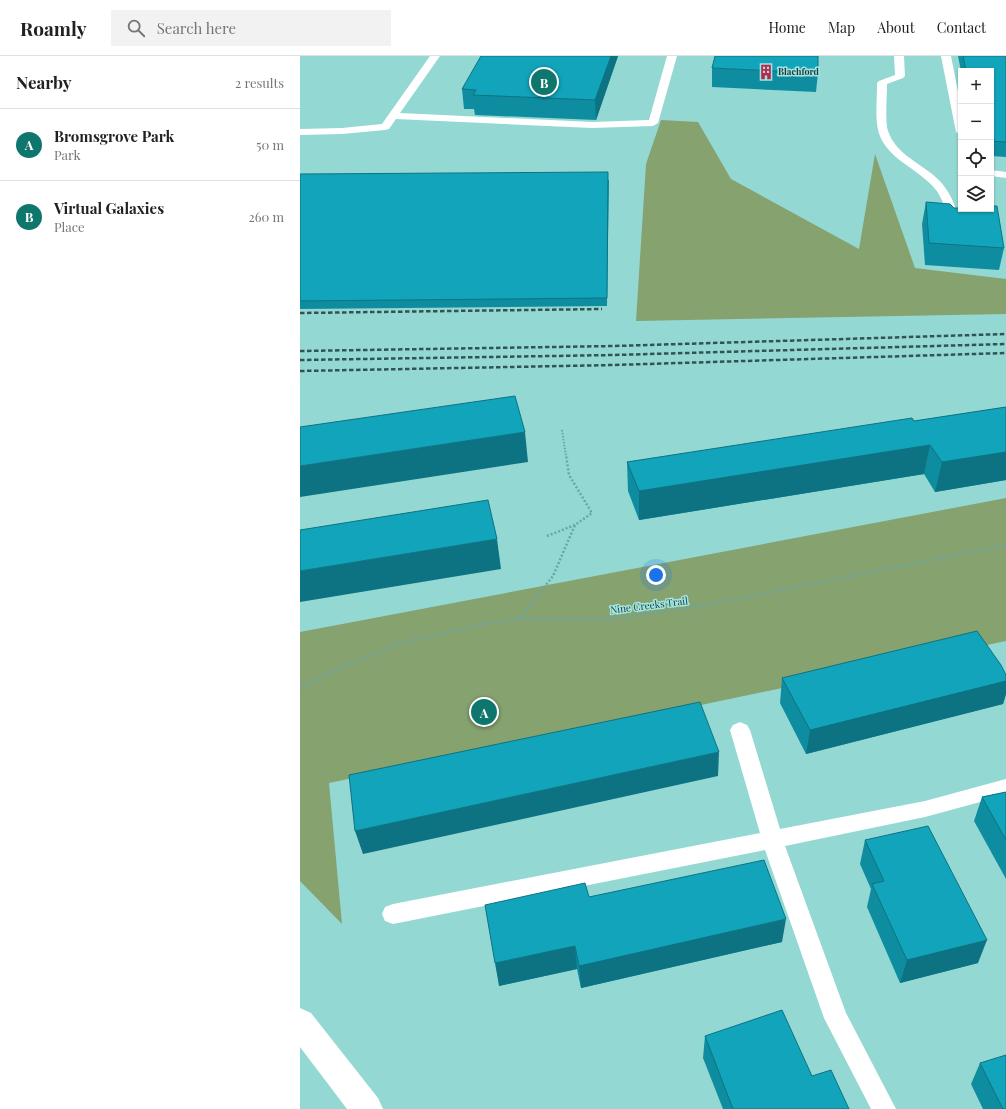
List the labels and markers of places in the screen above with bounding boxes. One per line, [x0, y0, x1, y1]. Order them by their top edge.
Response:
building icon: Blachford [757, 63, 775, 81]
place label: Blachford [778, 65, 820, 77]
pin: B [531, 67, 557, 97]
pin: A [471, 697, 497, 727]

